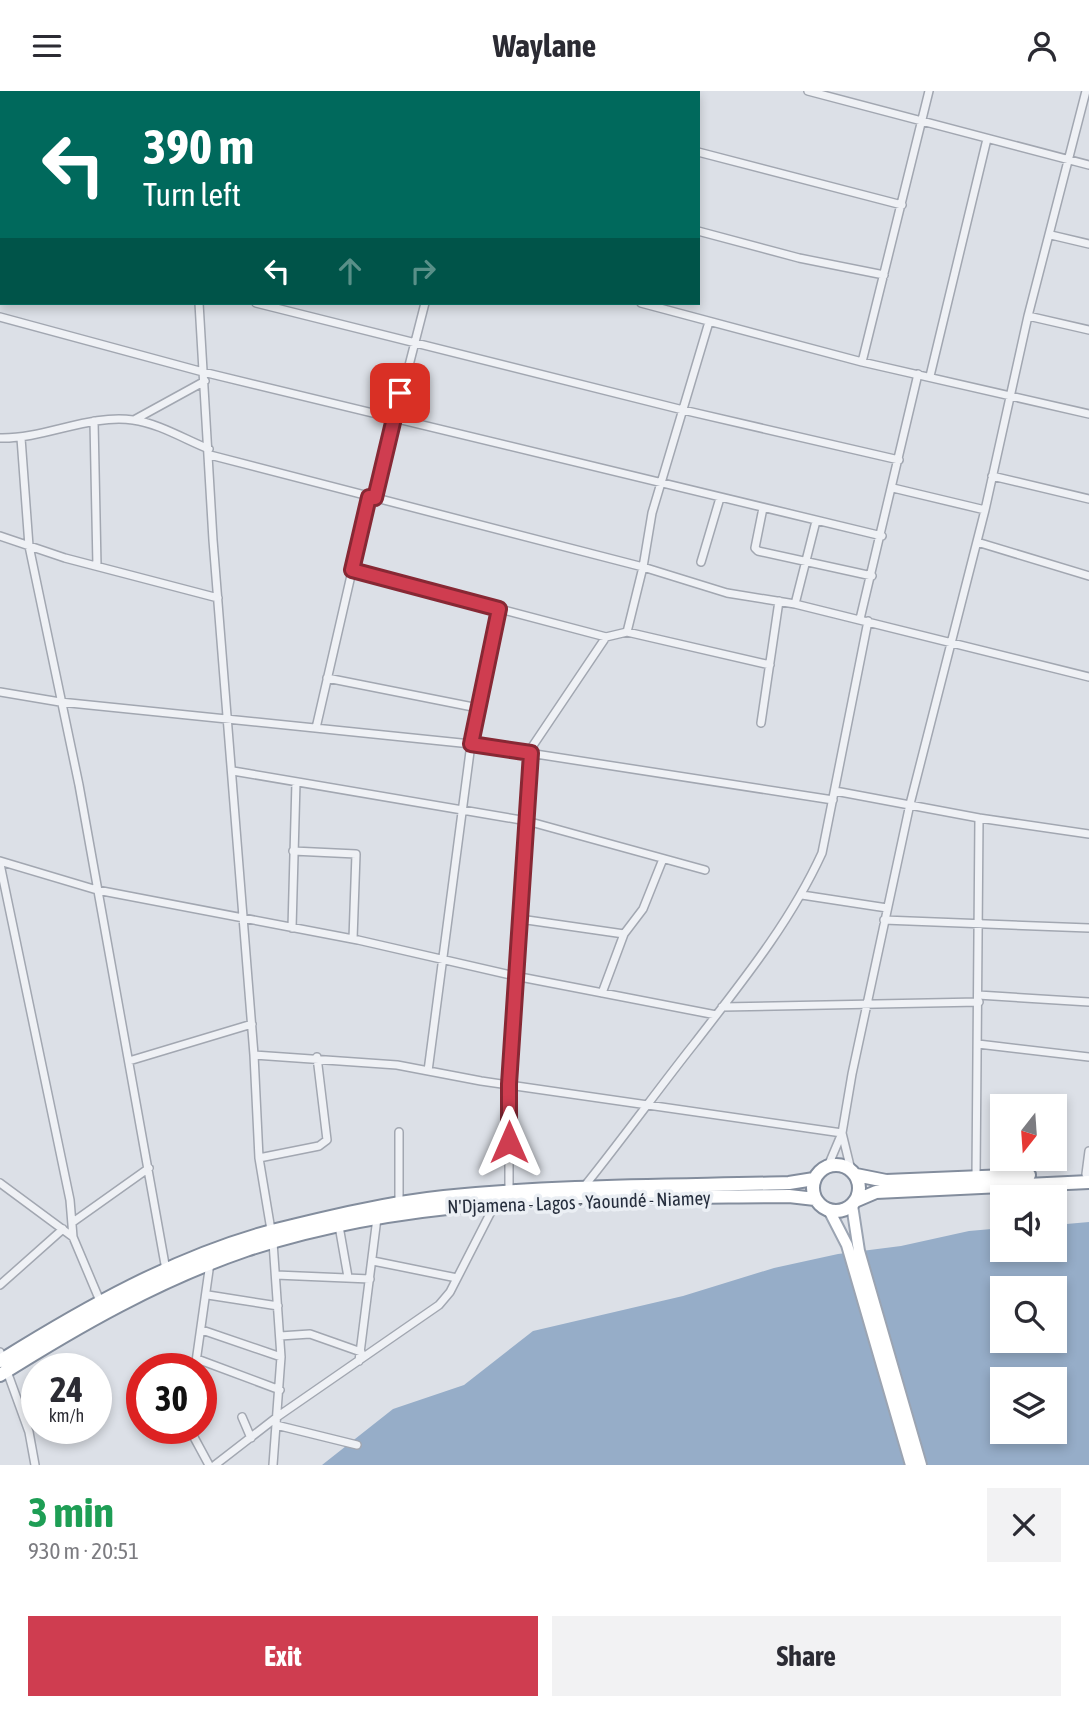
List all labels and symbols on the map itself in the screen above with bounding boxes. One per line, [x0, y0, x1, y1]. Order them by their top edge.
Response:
pin [370, 363, 430, 423]
north arrow [990, 1094, 1068, 1171]
position arrow [472, 1105, 546, 1179]
street label: N'Djamena - Lagos - Yaoundé - Niamey [447, 1186, 711, 1218]
speed limit sign: 30 [126, 1353, 217, 1444]

